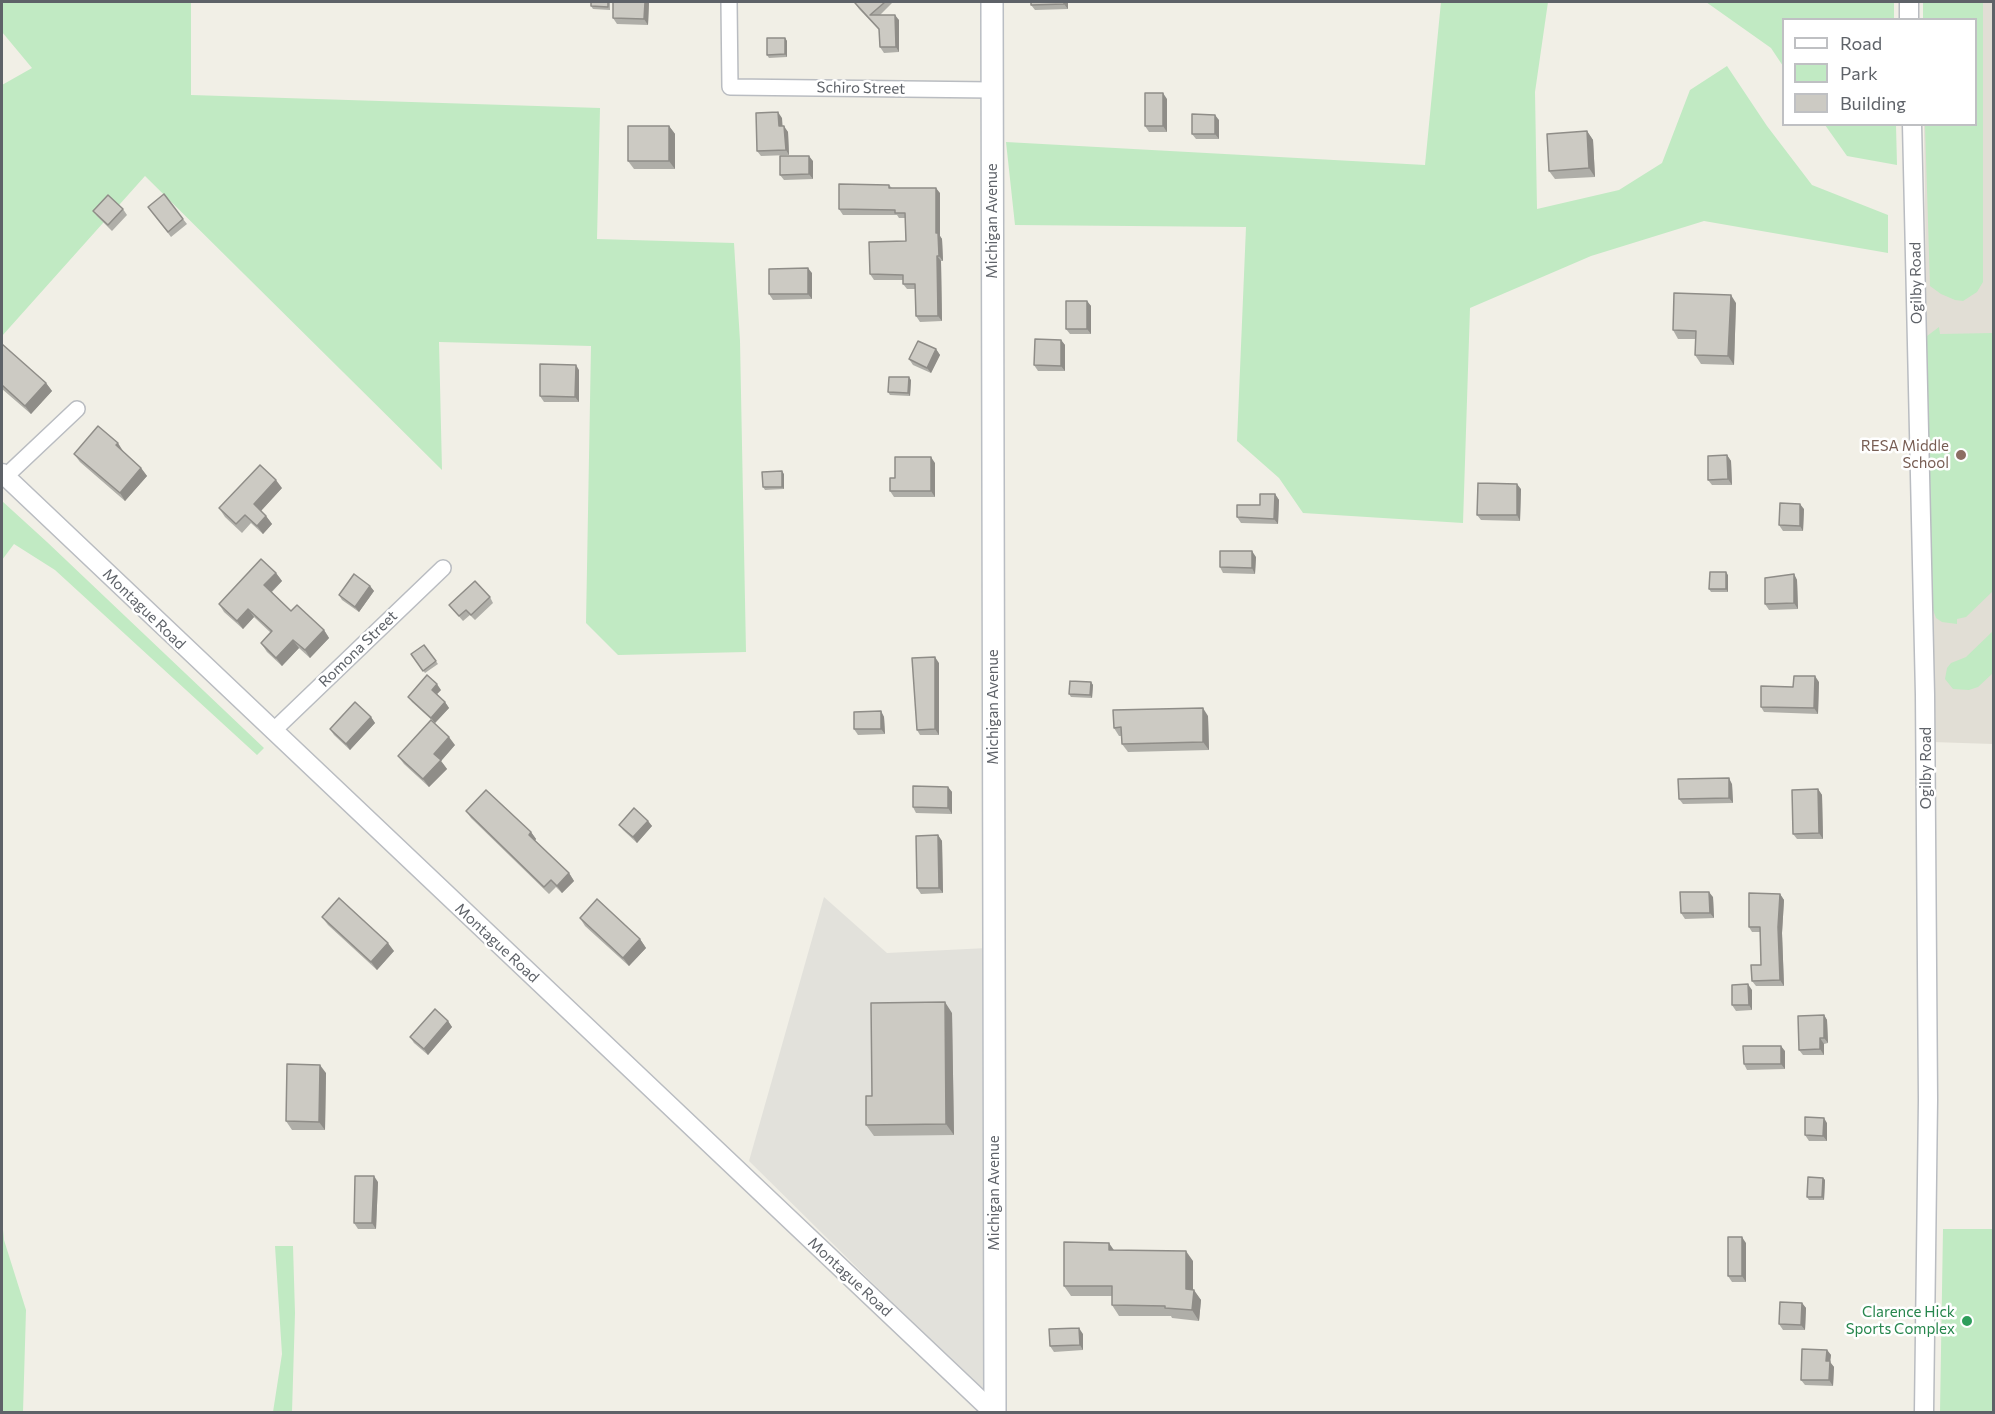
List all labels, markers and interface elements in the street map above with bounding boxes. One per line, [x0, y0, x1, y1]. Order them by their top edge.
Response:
legend [1782, 18, 1977, 126]
text: Road [1840, 32, 1882, 54]
text: Park [1840, 62, 1878, 84]
street label: Schiro Street [817, 78, 905, 98]
text: Building [1840, 92, 1906, 114]
street label: Michigan Avenue [983, 163, 1001, 279]
street label: Ogilby Road [1906, 242, 1926, 324]
place label: RESA Middle School [1861, 437, 1949, 472]
marker: RESA Middle School [1954, 448, 1968, 462]
street label: Montague Road [99, 565, 189, 653]
street label: Romona Street [315, 607, 401, 691]
street label: Michigan Avenue [984, 649, 1002, 765]
street label: Ogilby Road [1917, 727, 1935, 809]
street label: Montague Road [451, 900, 543, 986]
street label: Michigan Avenue [985, 1135, 1003, 1251]
street label: Montague Road [804, 1234, 896, 1320]
place label: Clarence Hick Sports Complex [1846, 1303, 1955, 1338]
marker: Clarence Hick Sports Complex [1960, 1314, 1974, 1328]

